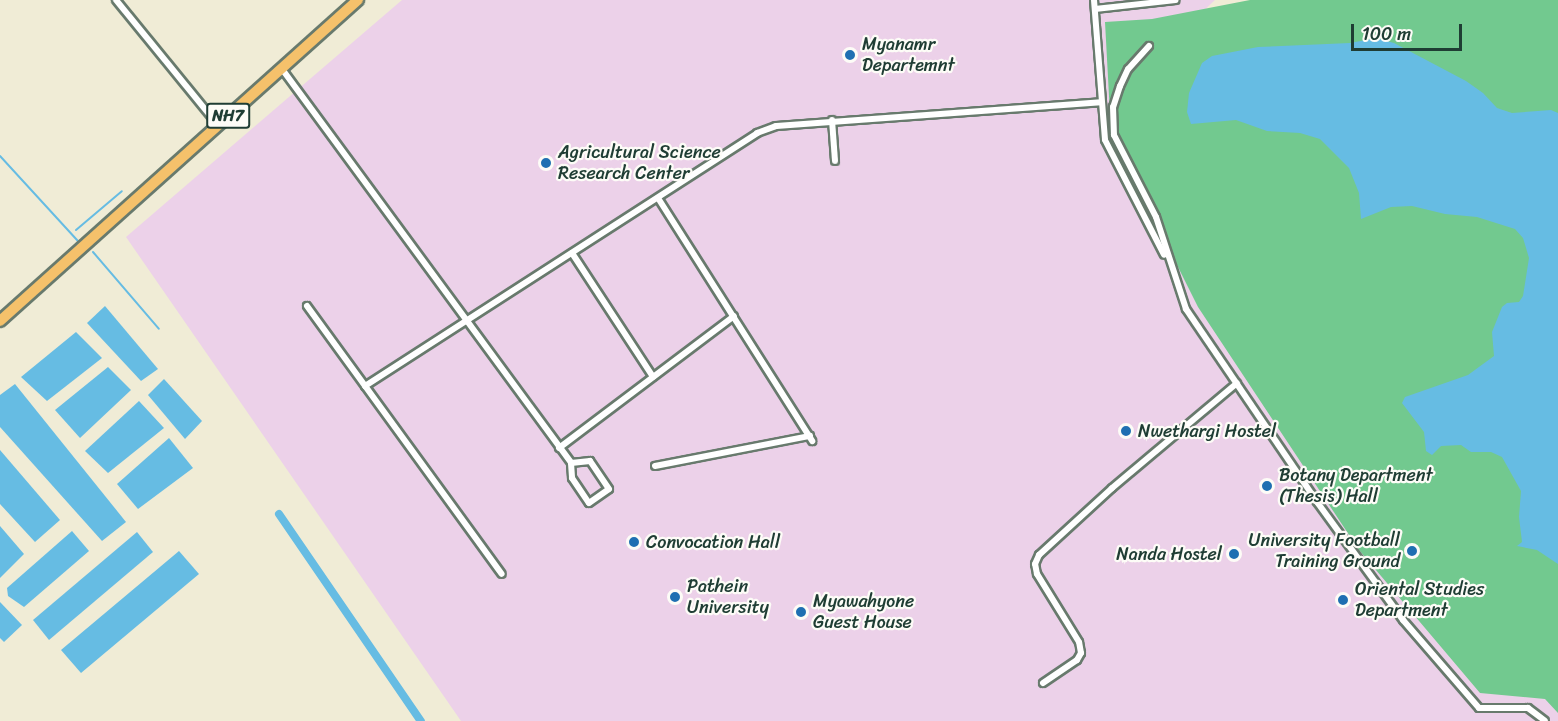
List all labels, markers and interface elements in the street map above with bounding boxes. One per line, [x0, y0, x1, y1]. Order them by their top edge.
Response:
scale bar [1354, 12, 1465, 50]
text: 100 m [1362, 18, 1411, 50]
place label: Myanamr Departemnt [862, 34, 955, 76]
marker: Myanamr Departemnt [843, 48, 857, 62]
road number: NH7 [206, 103, 250, 129]
place label: Agricultural Science Research Center [558, 142, 721, 184]
marker: Agricultural Science Research Center [539, 156, 553, 170]
place label: Nwethargi Hostel [1138, 420, 1277, 442]
marker: Nwethargi Hostel [1119, 424, 1133, 438]
place label: Botany Department (Thesis) Hall [1279, 465, 1433, 508]
marker: Botany Department (Thesis) Hall [1260, 479, 1274, 493]
place label: University Football Training Ground [1249, 530, 1400, 572]
place label: Convocation Hall [646, 531, 780, 553]
marker: Convocation Hall [627, 535, 641, 549]
place label: Nanda Hostel [1115, 543, 1222, 565]
marker: University Football Training Ground [1405, 544, 1419, 558]
marker: Nanda Hostel [1227, 547, 1241, 561]
place label: Pathein University [687, 576, 769, 618]
place label: Oriental Studies Department [1355, 579, 1483, 622]
marker: Pathein University [668, 590, 682, 604]
place label: Myawahyone Guest House [813, 591, 914, 634]
marker: Oriental Studies Department [1336, 593, 1350, 607]
marker: Myawahyone Guest House [794, 605, 808, 619]

